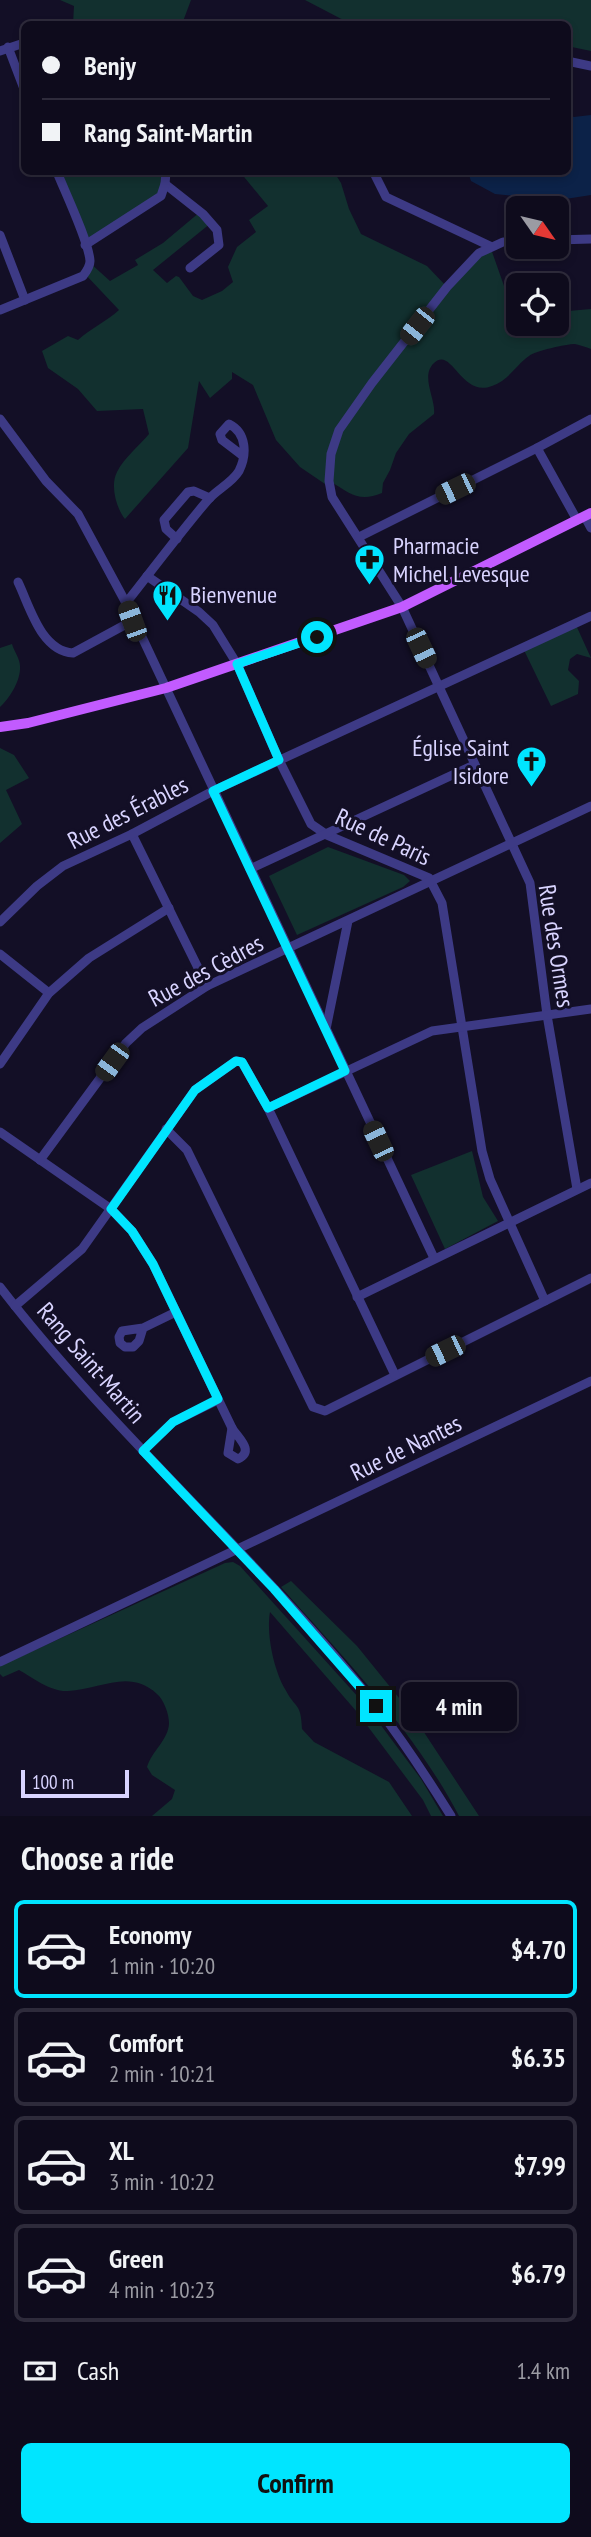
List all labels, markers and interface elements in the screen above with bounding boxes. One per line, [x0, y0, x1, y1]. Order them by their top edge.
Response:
text: Benjy [84, 49, 136, 82]
text: Rang Saint-Martin [84, 116, 252, 149]
north arrow [506, 196, 569, 259]
map controls [506, 196, 569, 336]
button: locate [506, 273, 569, 336]
car [396, 303, 439, 349]
car [432, 470, 479, 508]
place label: Pharmacie Michel Levesque [393, 530, 530, 589]
pharmacy icon: Pharmacie Michel Levesque [353, 543, 387, 587]
restaurant icon: Bienvenue [150, 578, 184, 622]
place label: Bienvenue [190, 579, 277, 610]
car [115, 598, 150, 644]
route start [301, 621, 333, 653]
car [403, 625, 440, 671]
place label: Église Saint Isidore [412, 732, 509, 791]
church icon: Église Saint Isidore [515, 745, 549, 789]
street label: Rue des Érables [62, 769, 193, 856]
street label: Rue de Paris [330, 801, 436, 872]
street label: Rue des Ormes [531, 882, 581, 1010]
street label: Rue des Cèdres [143, 927, 269, 1014]
car [92, 1039, 133, 1085]
car [360, 1118, 397, 1164]
street label: Rang Saint-Martin [30, 1296, 152, 1430]
car [422, 1332, 469, 1370]
street label: Rue de Nantes [345, 1407, 466, 1488]
callout: 4 min [400, 1682, 516, 1730]
route end [360, 1690, 392, 1722]
text: 4 min [436, 1692, 482, 1721]
scale bar [21, 1767, 130, 1799]
text: 100 m [32, 1770, 74, 1794]
text: Choose a ride [21, 1837, 174, 1879]
icon: car [25, 1918, 88, 1981]
text: Economy [109, 1918, 191, 1951]
text: $4.70 [511, 1933, 566, 1966]
text: 1 min · 10:20 [109, 1951, 215, 1980]
icon: car [25, 2026, 88, 2089]
text: Comfort [109, 2026, 183, 2059]
text: $6.35 [511, 2041, 566, 2074]
text: 2 min · 10:21 [109, 2059, 215, 2088]
icon: car [25, 2134, 88, 2197]
text: XL [109, 2134, 134, 2167]
text: $7.99 [513, 2149, 566, 2182]
text: 3 min · 10:22 [109, 2167, 215, 2196]
icon: car [25, 2242, 88, 2305]
text: Green [109, 2242, 164, 2275]
text: $6.79 [511, 2257, 566, 2290]
text: 4 min · 10:23 [109, 2275, 215, 2304]
icon: cash [21, 2352, 59, 2390]
text: Cash [77, 2354, 119, 2387]
text: 1.4 km [516, 2356, 570, 2385]
button: Confirm [21, 2443, 570, 2523]

